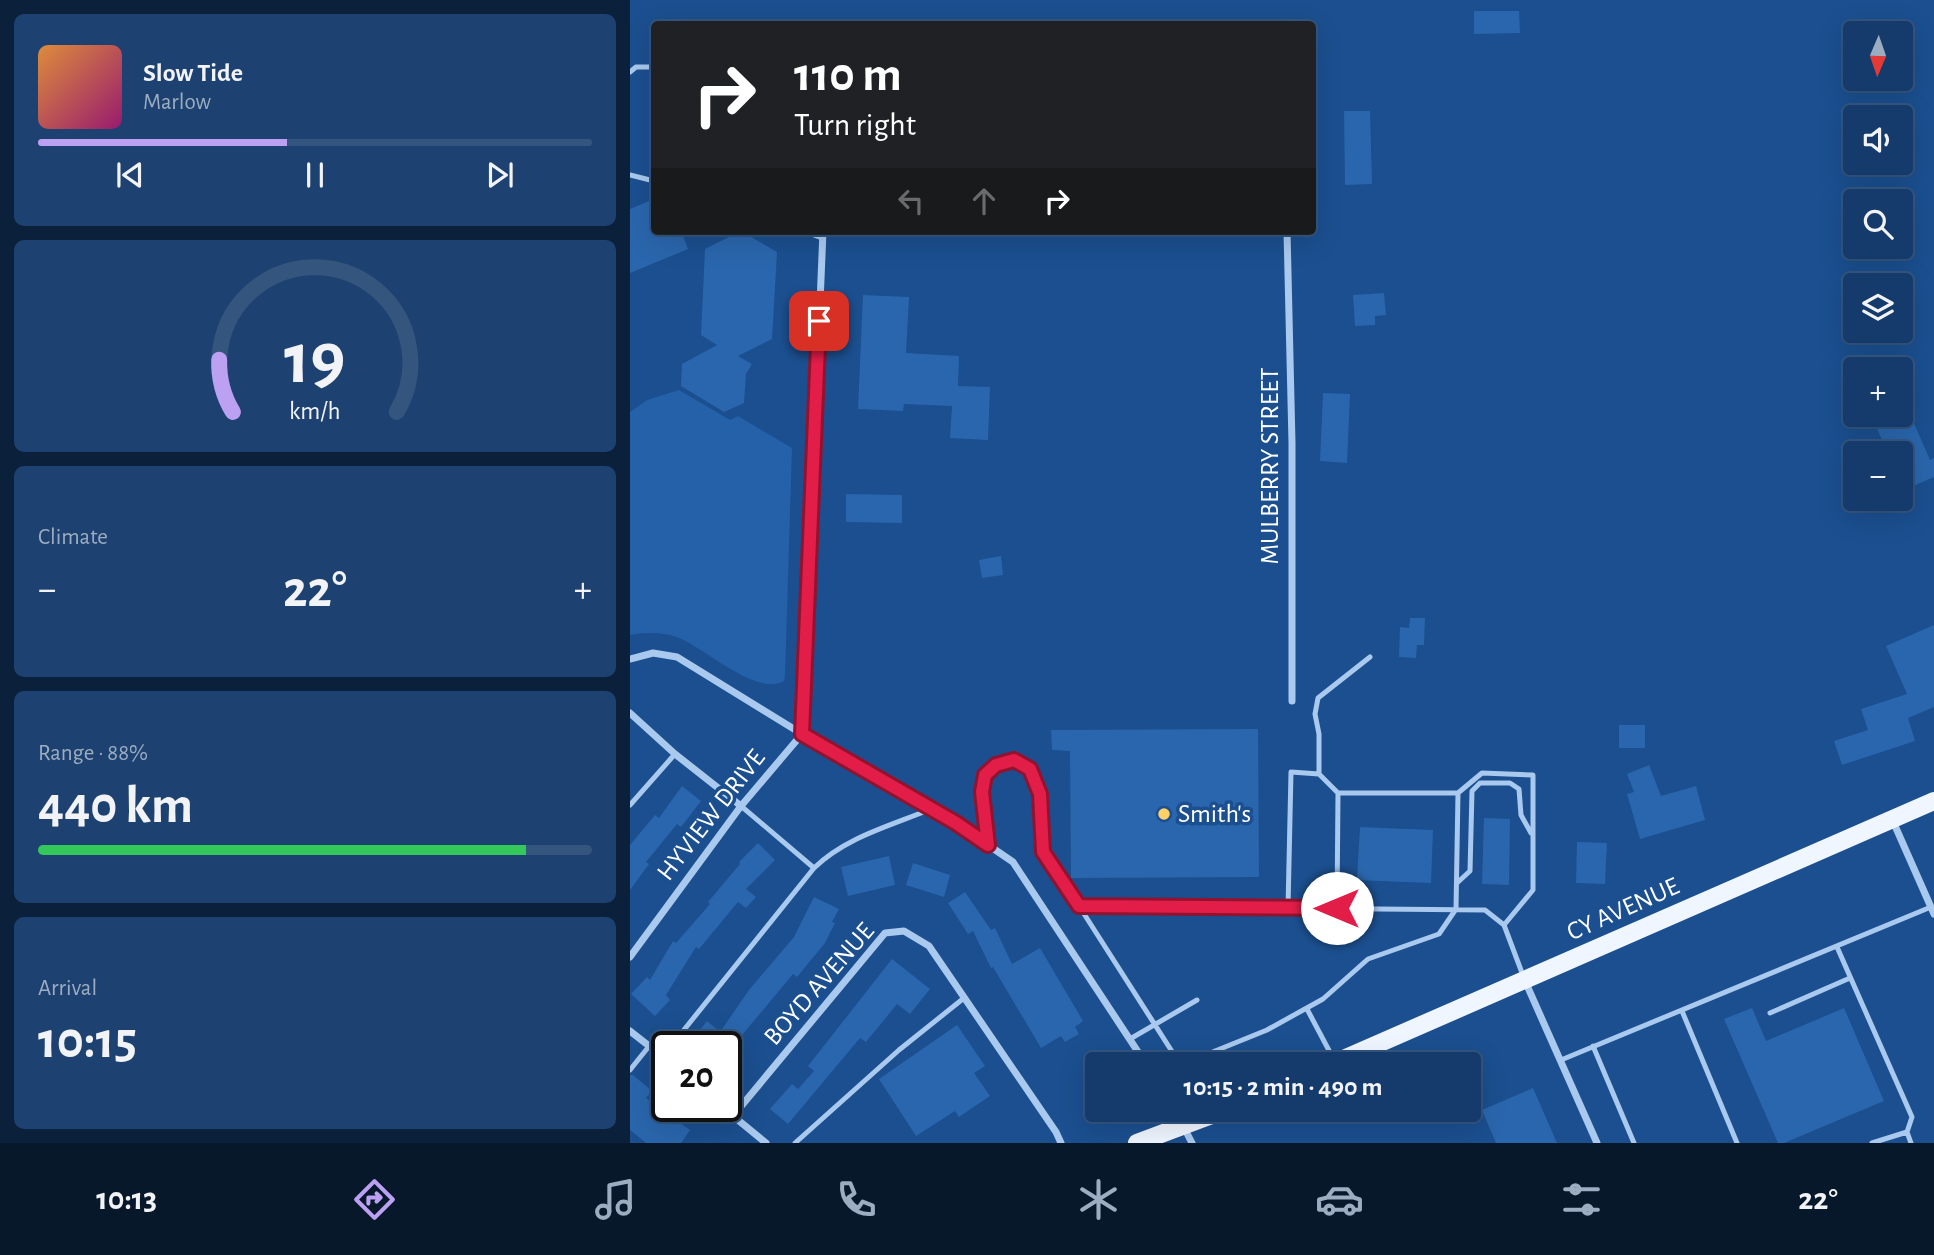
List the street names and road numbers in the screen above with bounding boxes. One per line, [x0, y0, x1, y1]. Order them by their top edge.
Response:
street label: MULBERRY STREET [1257, 367, 1283, 565]
street label: HYVIEW DRIVE [652, 745, 770, 885]
street label: CY AVENUE [1563, 873, 1683, 945]
street label: BOYD AVENUE [759, 918, 879, 1050]

